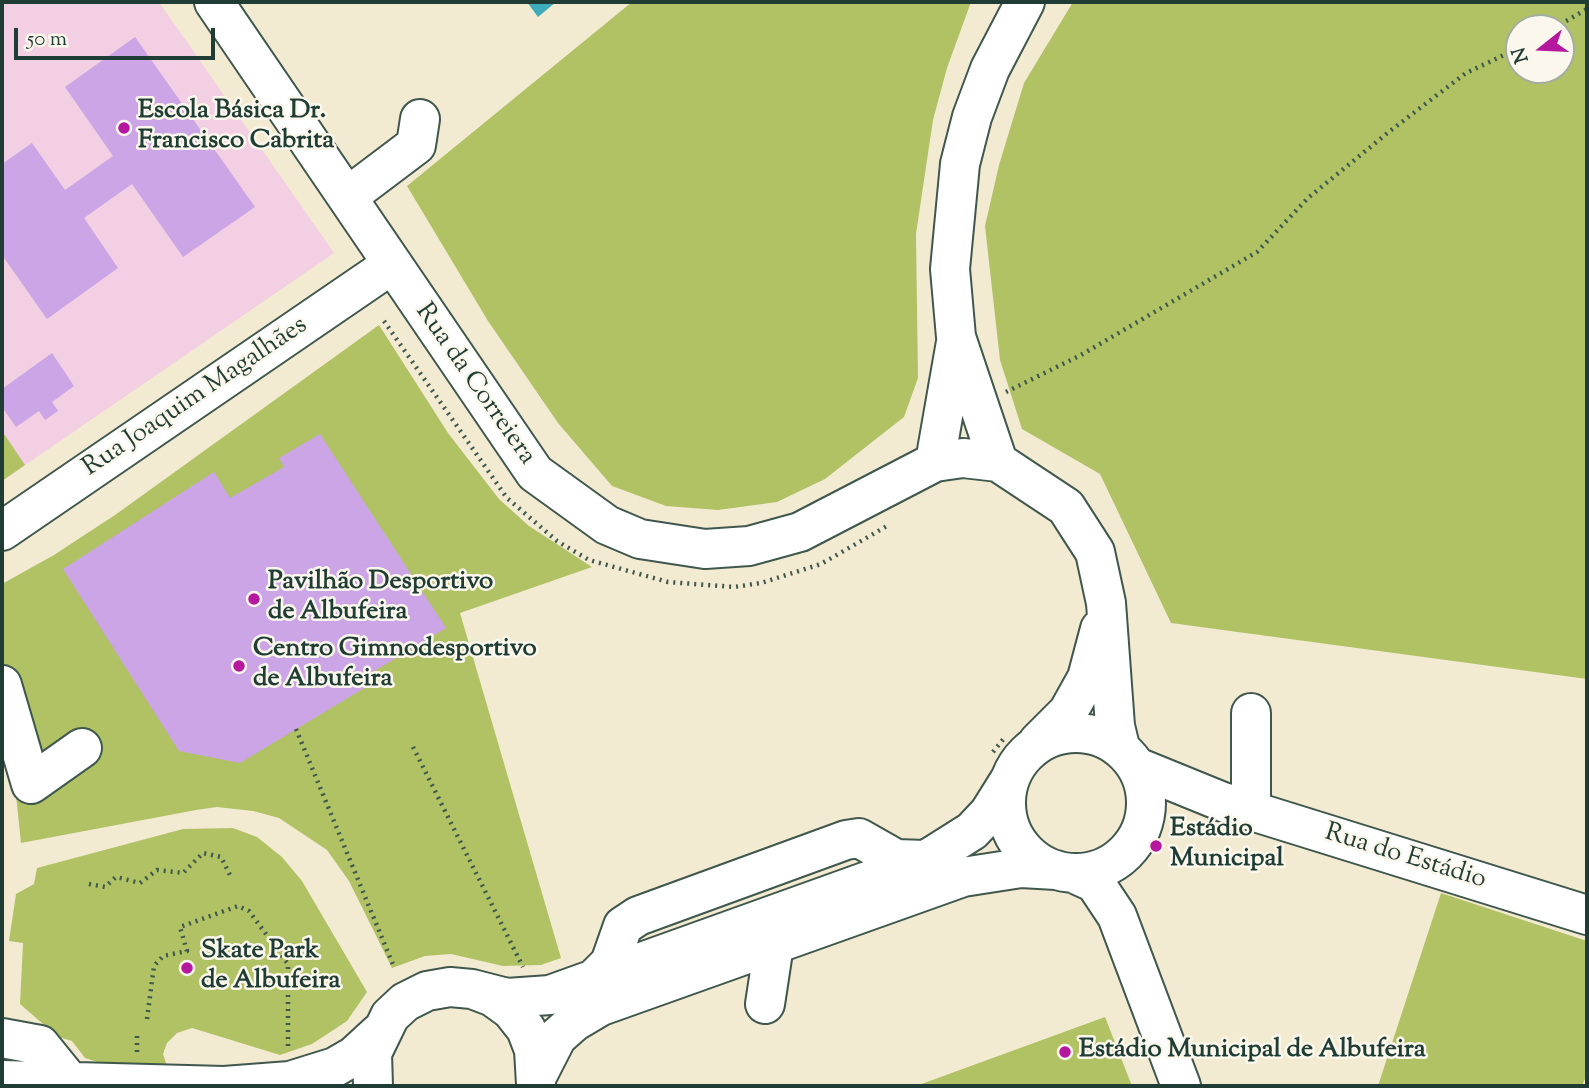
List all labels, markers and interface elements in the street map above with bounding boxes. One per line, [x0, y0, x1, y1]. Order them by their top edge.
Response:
scale bar [18, 14, 219, 58]
north arrow [1505, 14, 1575, 84]
text: 50 m [27, 25, 67, 55]
text: N [1506, 44, 1537, 66]
place label: Escola Básica Dr. Francisco Cabrita [138, 97, 334, 158]
marker: Escola Básica Dr. Francisco Cabrita [116, 120, 132, 136]
street label: Rua da Correiera [407, 298, 541, 472]
street label: Rua Joaquim Magalhães [78, 311, 314, 485]
place label: Pavilhão Desportivo de Albufeira [268, 568, 493, 630]
marker: Pavilhão Desportivo de Albufeira [246, 591, 262, 607]
place label: Centro Gimnodesportivo de Albufeira [253, 635, 537, 696]
marker: Centro Gimnodesportivo de Albufeira [231, 658, 247, 674]
place label: Estádio Municipal [1170, 815, 1284, 876]
street label: Rua do Estádio [1320, 819, 1490, 897]
marker: Estádio Municipal [1148, 838, 1164, 854]
place label: Skate Park de Albufeira [201, 937, 340, 998]
marker: Skate Park de Albufeira [179, 960, 195, 976]
place label: Estádio Municipal de Albufeira [1079, 1036, 1426, 1068]
marker: Estádio Municipal de Albufeira [1057, 1044, 1073, 1060]

